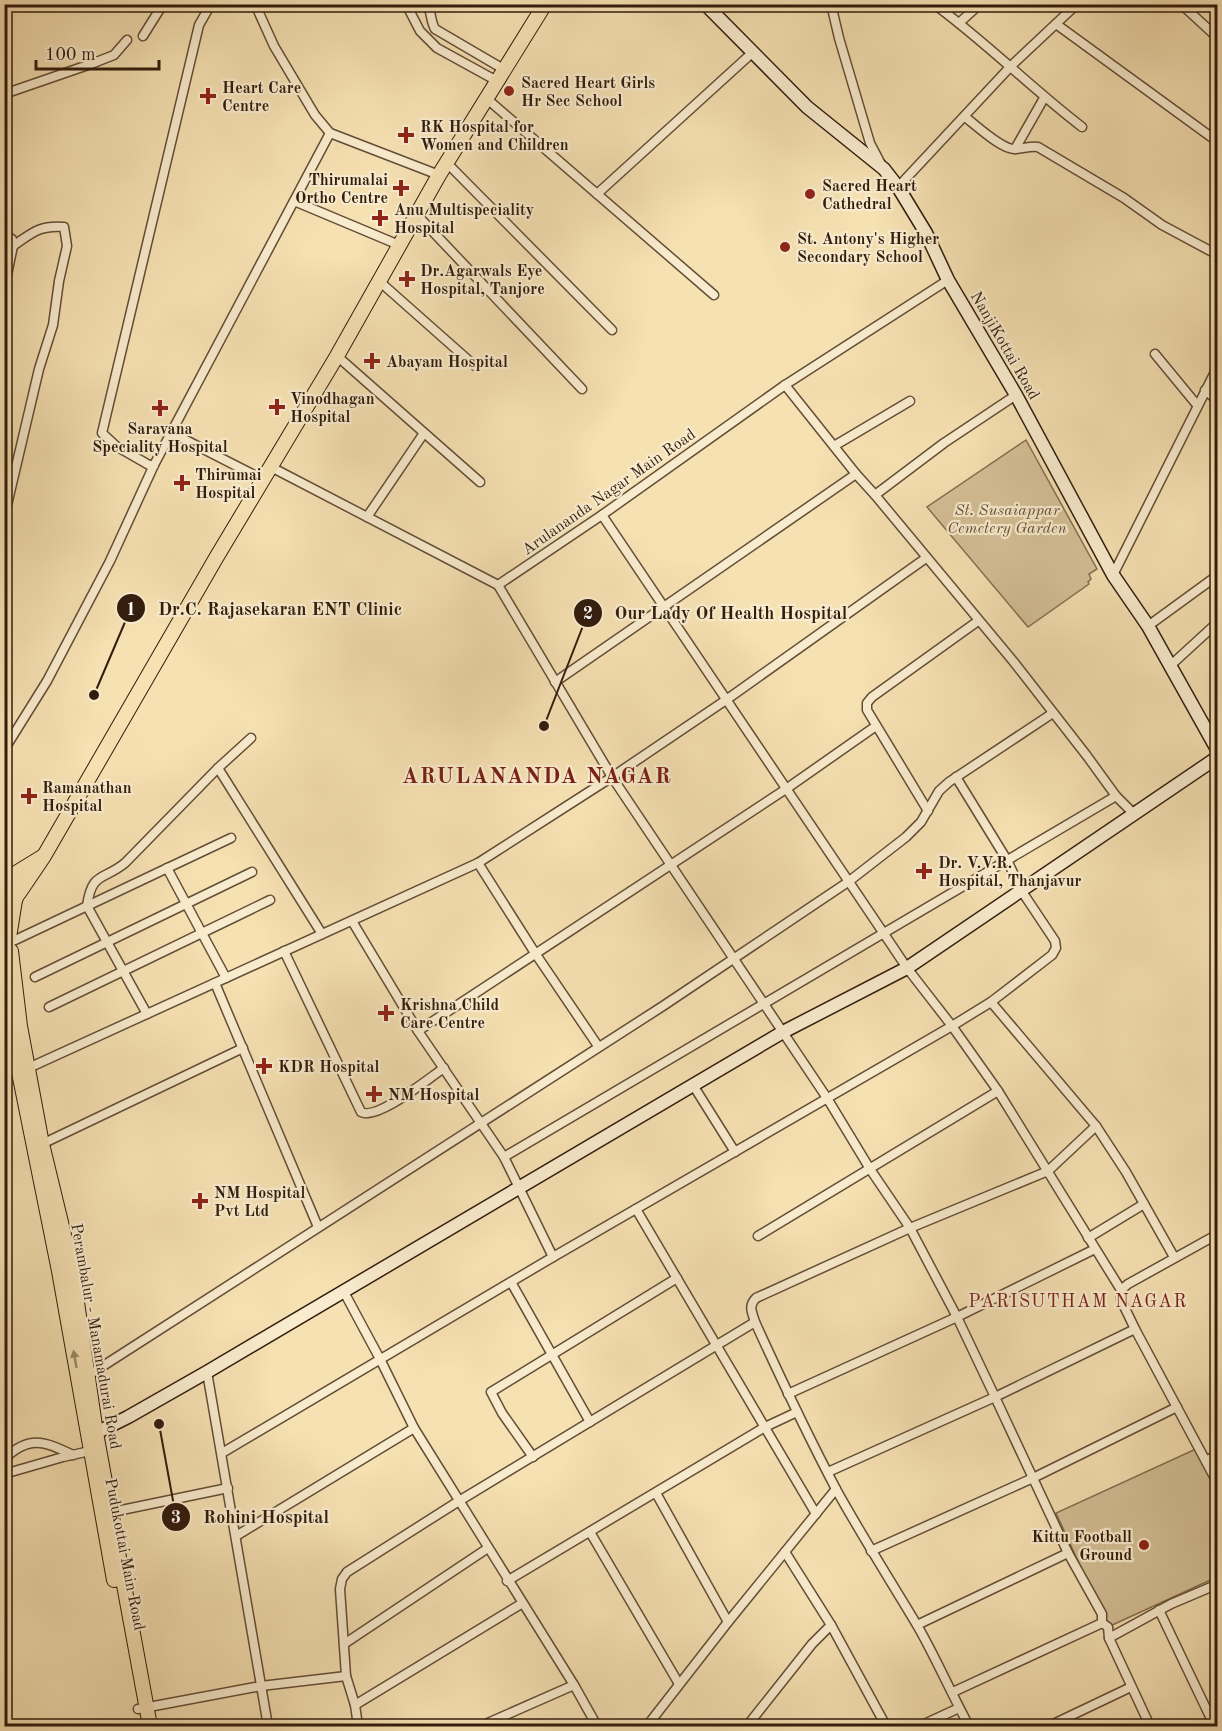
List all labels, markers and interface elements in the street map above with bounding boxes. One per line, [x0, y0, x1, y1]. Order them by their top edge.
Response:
scale bar [36, 33, 159, 71]
text: 100 m [45, 46, 96, 64]
place label: Sacred Heart Girls Hr Sec School [521, 76, 655, 110]
place label: Heart Care Centre [222, 81, 301, 115]
marker: Sacred Heart Girls Hr Sec School [502, 84, 516, 98]
marker: Heart Care Centre [199, 87, 217, 105]
place label: RK Hospital for Women and Children [420, 120, 569, 154]
marker: RK Hospital for Women and Children [397, 126, 415, 144]
place label: Thirumalai Ortho Centre [295, 173, 388, 207]
marker: Thirumalai Ortho Centre [392, 179, 410, 197]
place label: Sacred Heart Cathedral [822, 179, 917, 213]
marker: Sacred Heart Cathedral [803, 187, 817, 201]
place label: Anu Multispeciality Hospital [394, 203, 534, 237]
marker: Anu Multispeciality Hospital [371, 209, 389, 227]
place label: St. Antony's Higher Secondary School [797, 232, 939, 266]
marker: St. Antony's Higher Secondary School [778, 240, 792, 254]
place label: Dr.Agarwals Eye Hospital, Tanjore [420, 264, 545, 298]
marker: Dr.Agarwals Eye Hospital, Tanjore [398, 270, 416, 288]
street label: NanjiKottai Road [967, 289, 1042, 403]
marker: Abayam Hospital [363, 352, 381, 370]
place label: Abayam Hospital [386, 355, 508, 371]
place label: Vinodhagan Hospital [290, 392, 375, 426]
marker: Vinodhagan Hospital [268, 398, 286, 416]
marker: Saravana Speciality Hospital [151, 399, 169, 417]
place label: Saravana Speciality Hospital [92, 422, 228, 456]
street label: Arulananda Nagar Main Road [519, 427, 699, 559]
place label: Thirumai Hospital [195, 468, 262, 502]
marker: Thirumai Hospital [173, 474, 191, 492]
park label: St. Susaiappar Cemetery Garden [947, 503, 1067, 537]
callout: Dr.C. Rajasekaran ENT Clinic [116, 590, 414, 626]
callout: Our Lady Of Health Hospital [573, 595, 860, 631]
text: 1 [126, 601, 136, 619]
text: Dr.C. Rajasekaran ENT Clinic [158, 601, 402, 619]
text: 2 [583, 605, 593, 623]
text: Our Lady Of Health Hospital [615, 605, 848, 623]
district label: ARULANANDA NAGAR [402, 766, 672, 788]
place label: Ramanathan Hospital [42, 781, 132, 815]
marker: Ramanathan Hospital [20, 787, 38, 805]
place label: Dr. V.V.R. Hospital, Thanjavur [938, 856, 1082, 890]
marker: Dr. V.V.R. Hospital, Thanjavur [915, 862, 933, 880]
place label: Krishna Child Care Centre [400, 998, 500, 1032]
marker: Krishna Child Care Centre [377, 1004, 395, 1022]
marker: KDR Hospital [255, 1057, 273, 1075]
place label: KDR Hospital [278, 1060, 380, 1076]
marker: NM Hospital [365, 1085, 383, 1103]
place label: NM Hospital [388, 1088, 479, 1104]
place label: NM Hospital Pvt Ltd [214, 1186, 305, 1220]
marker: NM Hospital Pvt Ltd [191, 1192, 209, 1210]
street label: Perambalur - Manamadurai Road [67, 1222, 123, 1451]
district label: PARISUTHAM NAGAR [968, 1293, 1188, 1311]
one-way arrow [70, 1349, 79, 1368]
street label: Pudukottai Main Road [101, 1477, 147, 1632]
callout: Rohini Hospital [161, 1499, 341, 1535]
text: 3 [171, 1509, 181, 1527]
text: Rohini Hospital [203, 1509, 329, 1527]
place label: Kittu Football Ground [1032, 1530, 1132, 1564]
marker: Kittu Football Ground [1137, 1538, 1151, 1552]

